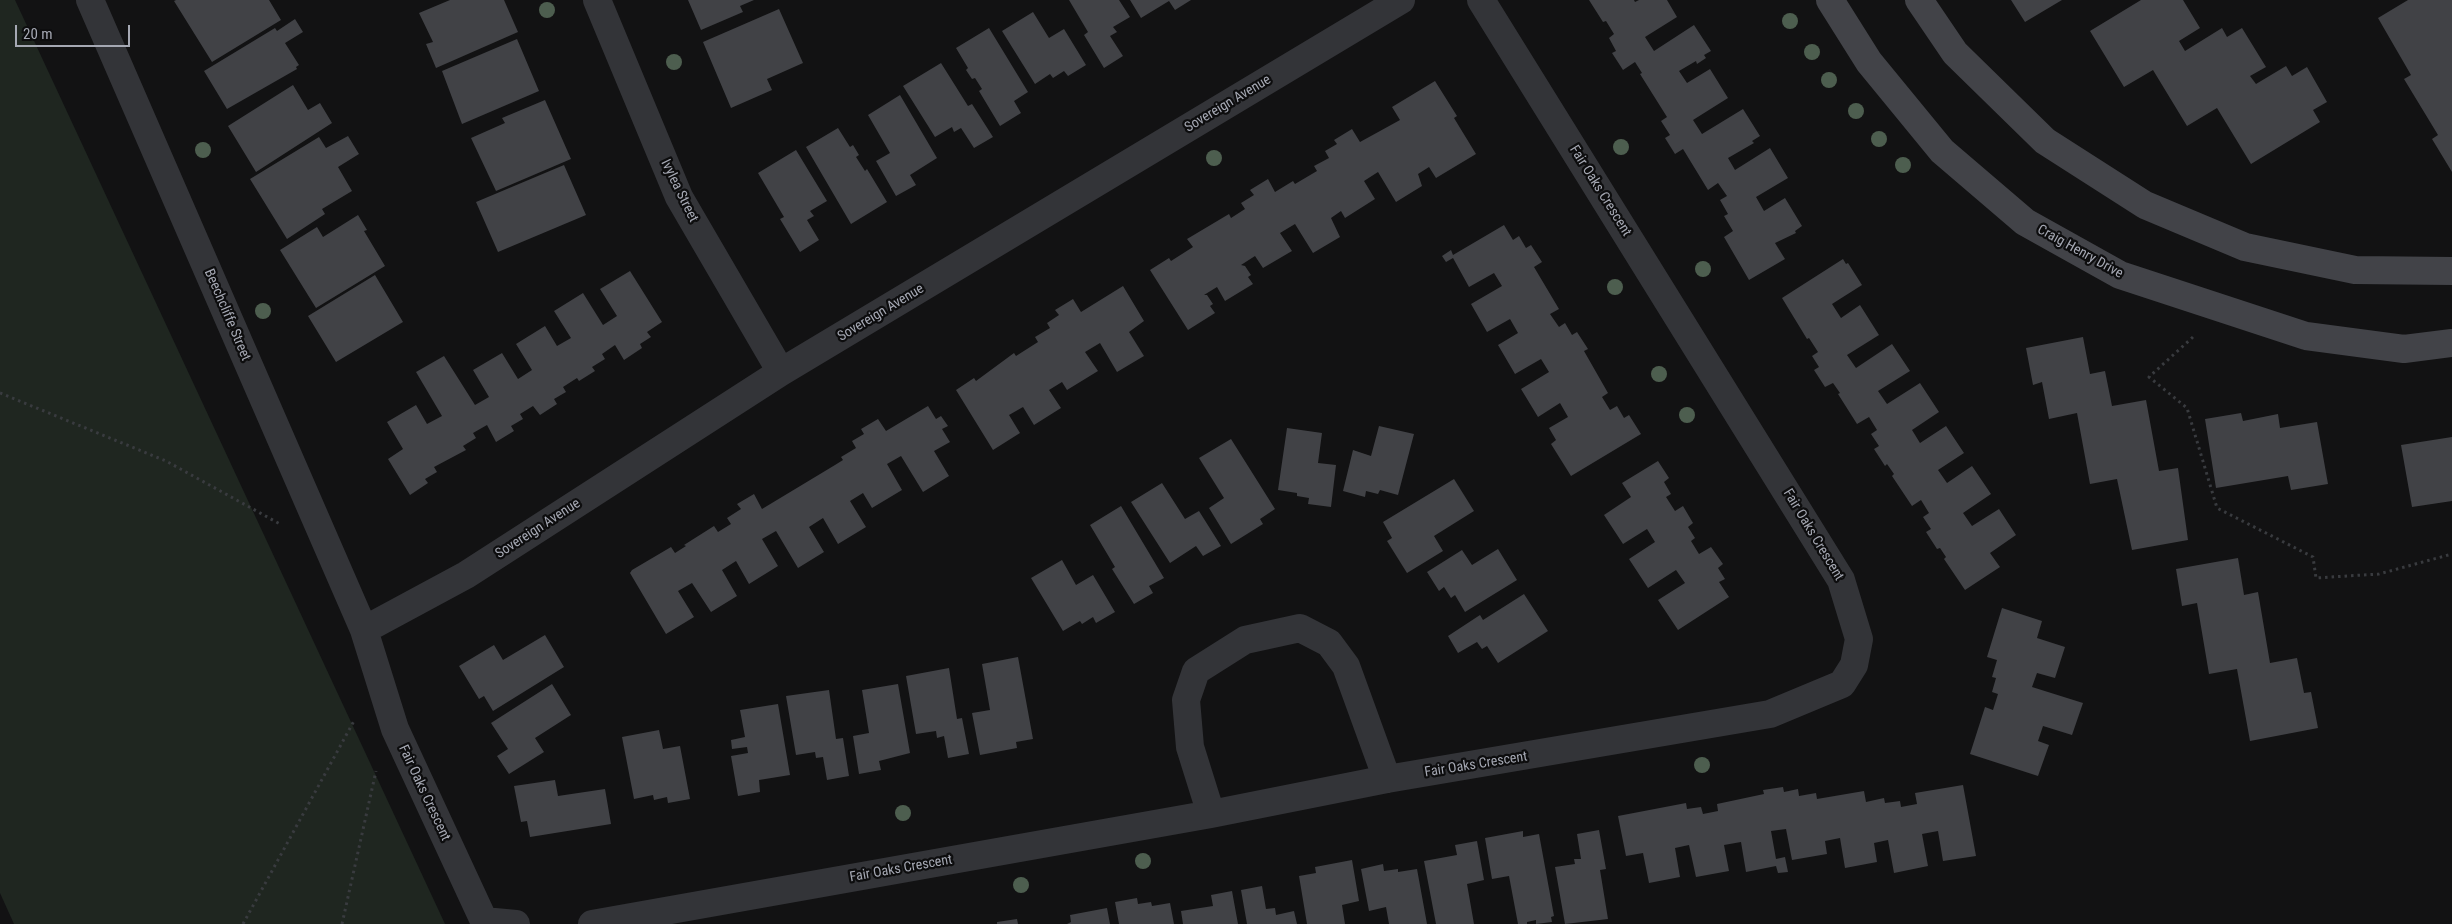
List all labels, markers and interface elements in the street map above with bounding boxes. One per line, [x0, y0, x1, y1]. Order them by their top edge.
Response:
scale bar [18, 15, 132, 47]
text: 20 m [23, 25, 53, 43]
street label: Sovereign Avenue [1182, 72, 1274, 136]
street label: Fair Oaks Crescent [1565, 142, 1635, 240]
street label: Ivylea Street [657, 157, 701, 225]
street label: Craig Henry Drive [2034, 222, 2126, 282]
street label: Beechcliffe Street [200, 267, 254, 363]
street label: Sovereign Avenue [835, 281, 927, 345]
street label: Fair Oaks Crescent [1779, 486, 1847, 584]
street label: Sovereign Avenue [492, 495, 584, 563]
street label: Fair Oaks Crescent [394, 742, 454, 844]
street label: Fair Oaks Crescent [1423, 749, 1529, 781]
street label: Fair Oaks Crescent [848, 852, 954, 886]

